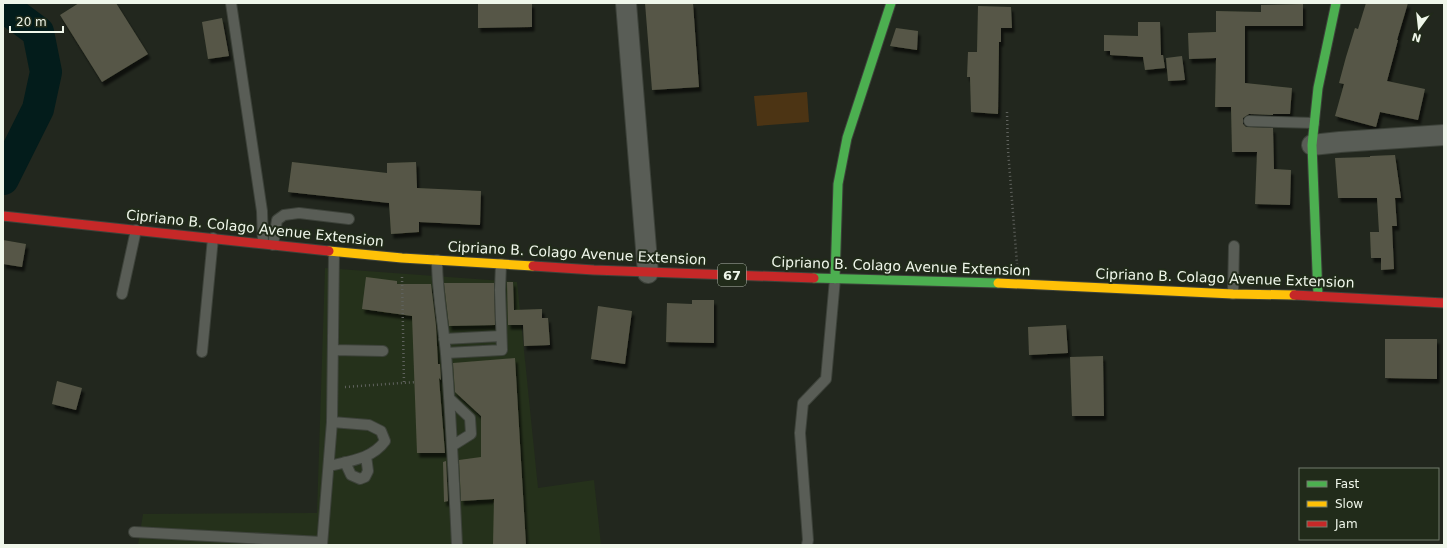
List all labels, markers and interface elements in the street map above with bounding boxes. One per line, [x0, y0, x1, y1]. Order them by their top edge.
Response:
scale bar [10, 8, 63, 34]
north arrow [1399, 8, 1439, 48]
text: 20 m [16, 15, 47, 29]
text: N [1410, 30, 1423, 45]
street label: Cipriano B. Colago Avenue Extension [125, 207, 385, 249]
street label: Cipriano B. Colago Avenue Extension [447, 238, 707, 268]
street label: Cipriano B. Colago Avenue Extension [771, 253, 1031, 279]
road number: 67 [718, 264, 746, 286]
street label: Cipriano B. Colago Avenue Extension [1095, 265, 1355, 291]
legend [1299, 468, 1439, 540]
text: Fast [1335, 477, 1359, 491]
text: Slow [1335, 497, 1363, 511]
text: Jam [1334, 517, 1358, 531]

